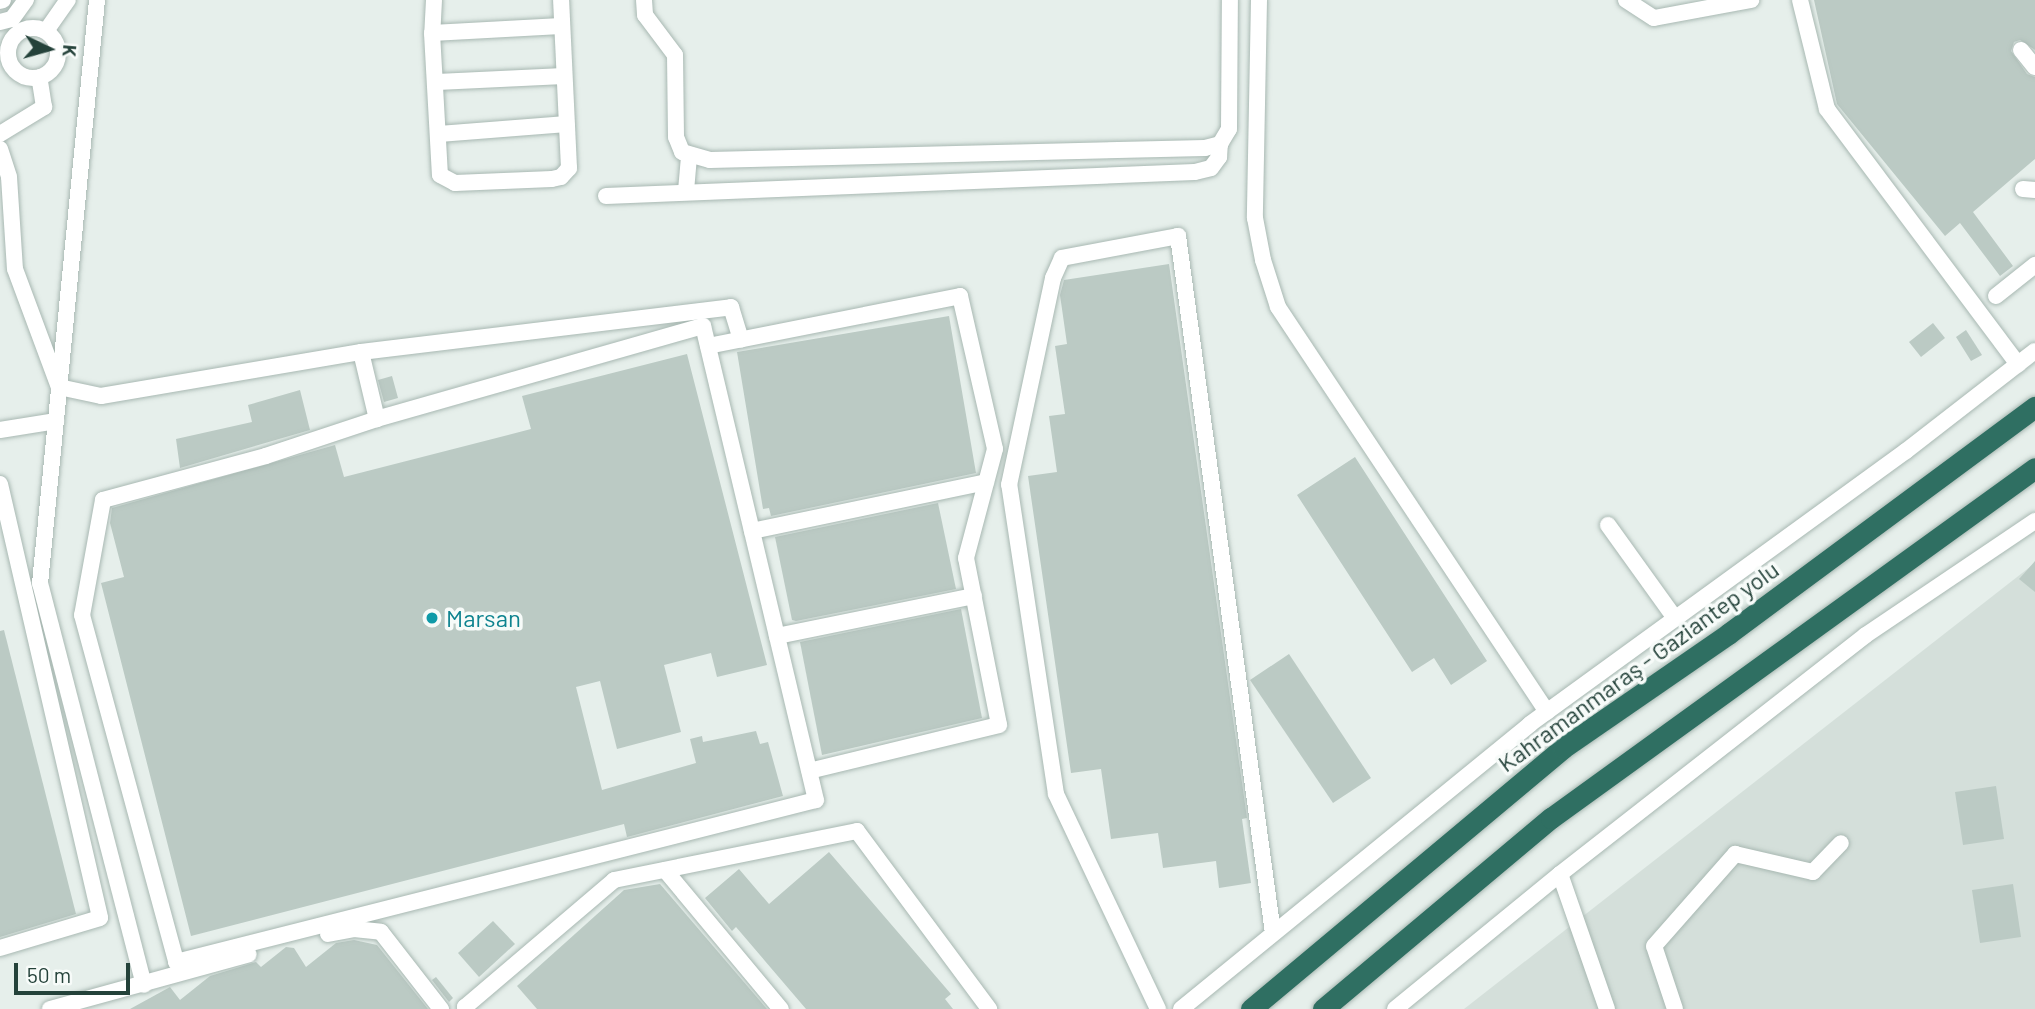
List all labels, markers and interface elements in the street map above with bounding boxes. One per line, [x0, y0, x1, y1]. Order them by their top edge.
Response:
north arrow [14, 14, 84, 84]
text: K [58, 44, 82, 58]
street label: Kahramanmaraş - Gaziantep yolu [1492, 555, 1784, 777]
place label: Marsan [446, 604, 521, 632]
marker: Marsan [424, 610, 440, 626]
scale bar [18, 950, 133, 994]
text: 50 m [27, 962, 71, 987]

